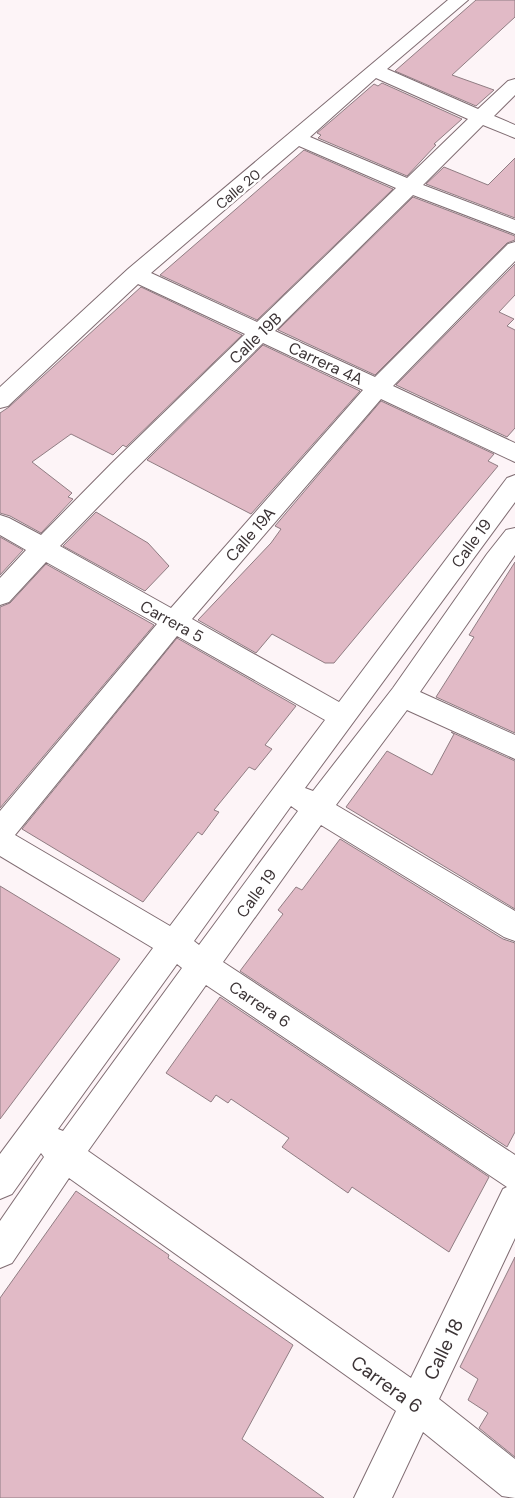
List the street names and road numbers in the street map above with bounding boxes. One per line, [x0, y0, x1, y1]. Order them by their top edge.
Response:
street label: Calle 20 [212, 165, 264, 213]
street label: Calle 19B [225, 308, 286, 369]
street label: Carrera 4A [285, 337, 367, 390]
street label: Calle 19A [221, 502, 280, 566]
street label: Calle 19 [447, 515, 496, 572]
street label: Carrera 5 [136, 595, 207, 647]
street label: Calle 19 [232, 865, 281, 922]
street label: Carrera 6 [225, 976, 294, 1033]
street label: Calle 18 [418, 1314, 469, 1384]
street label: Carrera 6 [346, 1350, 428, 1419]

